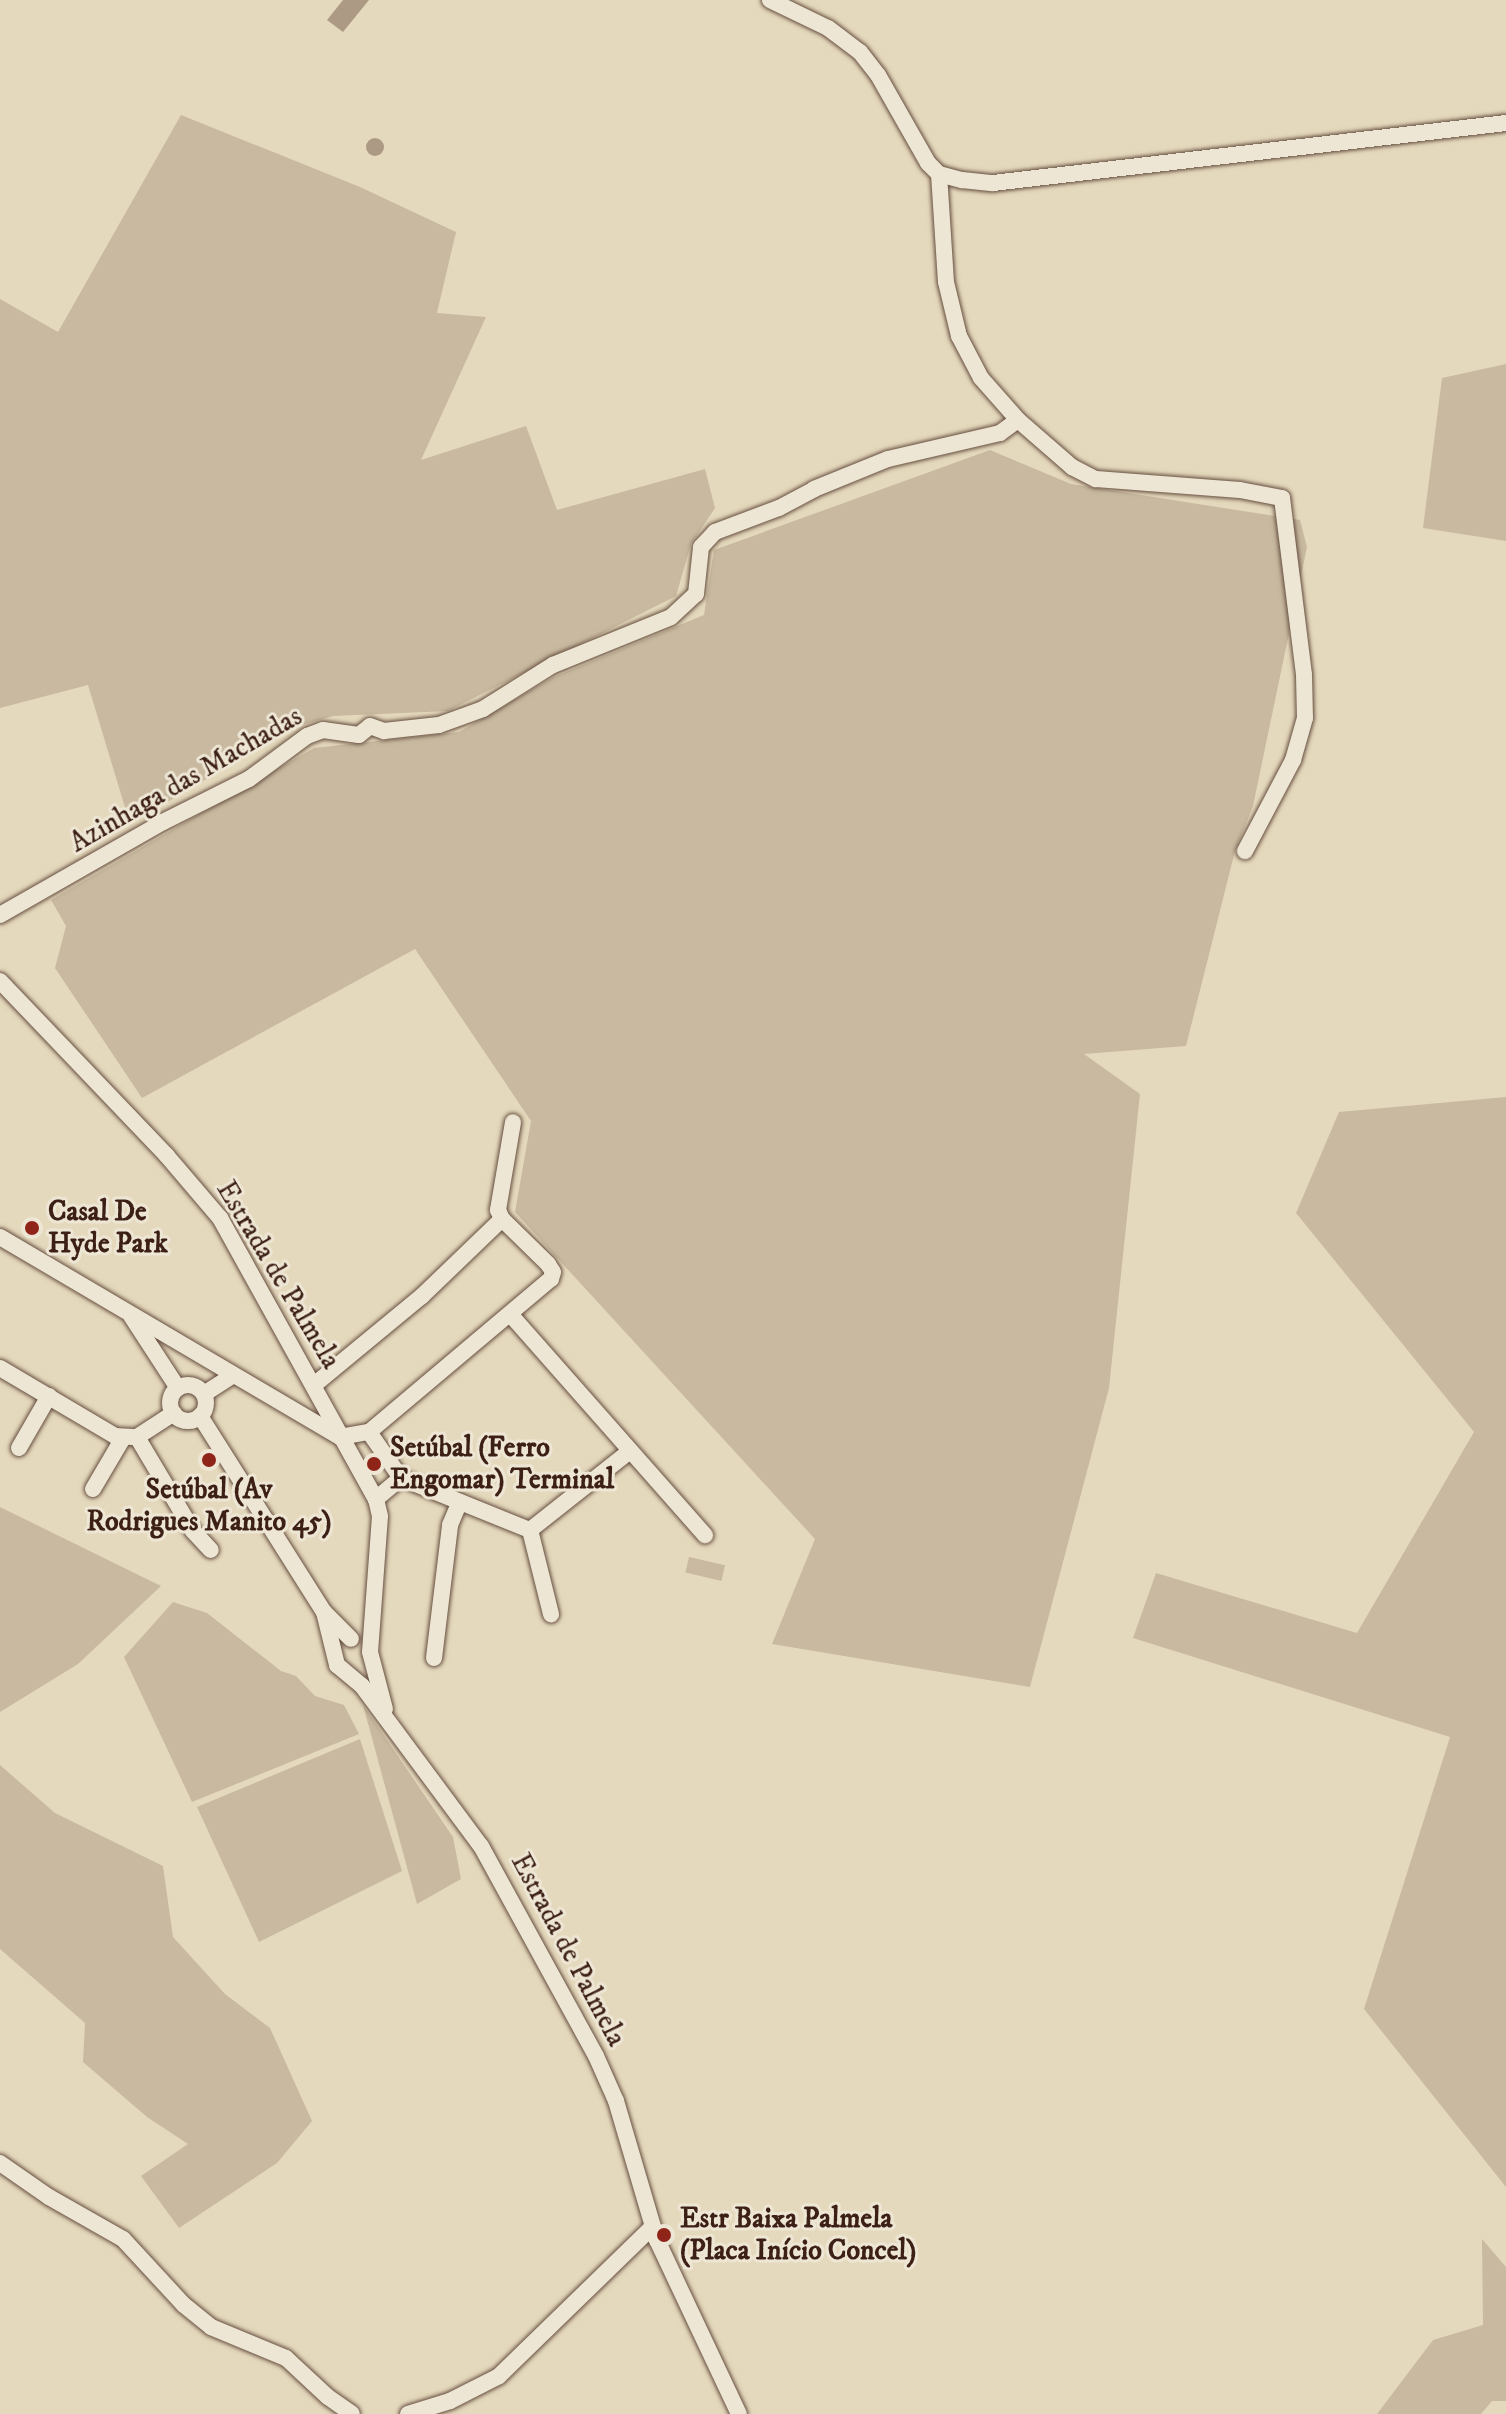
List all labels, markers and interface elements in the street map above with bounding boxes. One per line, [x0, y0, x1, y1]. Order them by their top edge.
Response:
street label: Azinhaga das Machadas [64, 700, 308, 860]
street label: Estrada de Palmela [209, 1175, 347, 1375]
place label: Casal De Hyde Park [48, 1195, 168, 1261]
marker: Casal De Hyde Park [23, 1219, 41, 1237]
place label: Setúbal (Ferro Engomar) Terminal [390, 1431, 614, 1497]
marker: Setúbal (Av Rodrigues Manito 45) [200, 1451, 218, 1469]
marker: Setúbal (Ferro Engomar) Terminal [365, 1455, 383, 1473]
place label: Setúbal (Av Rodrigues Manito 45) [86, 1473, 332, 1539]
street label: Estrada de Palmela [503, 1848, 633, 2052]
place label: Estr Baixa Palmela (Placa Início Concel) [680, 2202, 916, 2268]
marker: Estr Baixa Palmela (Placa Início Concel) [655, 2226, 673, 2244]

